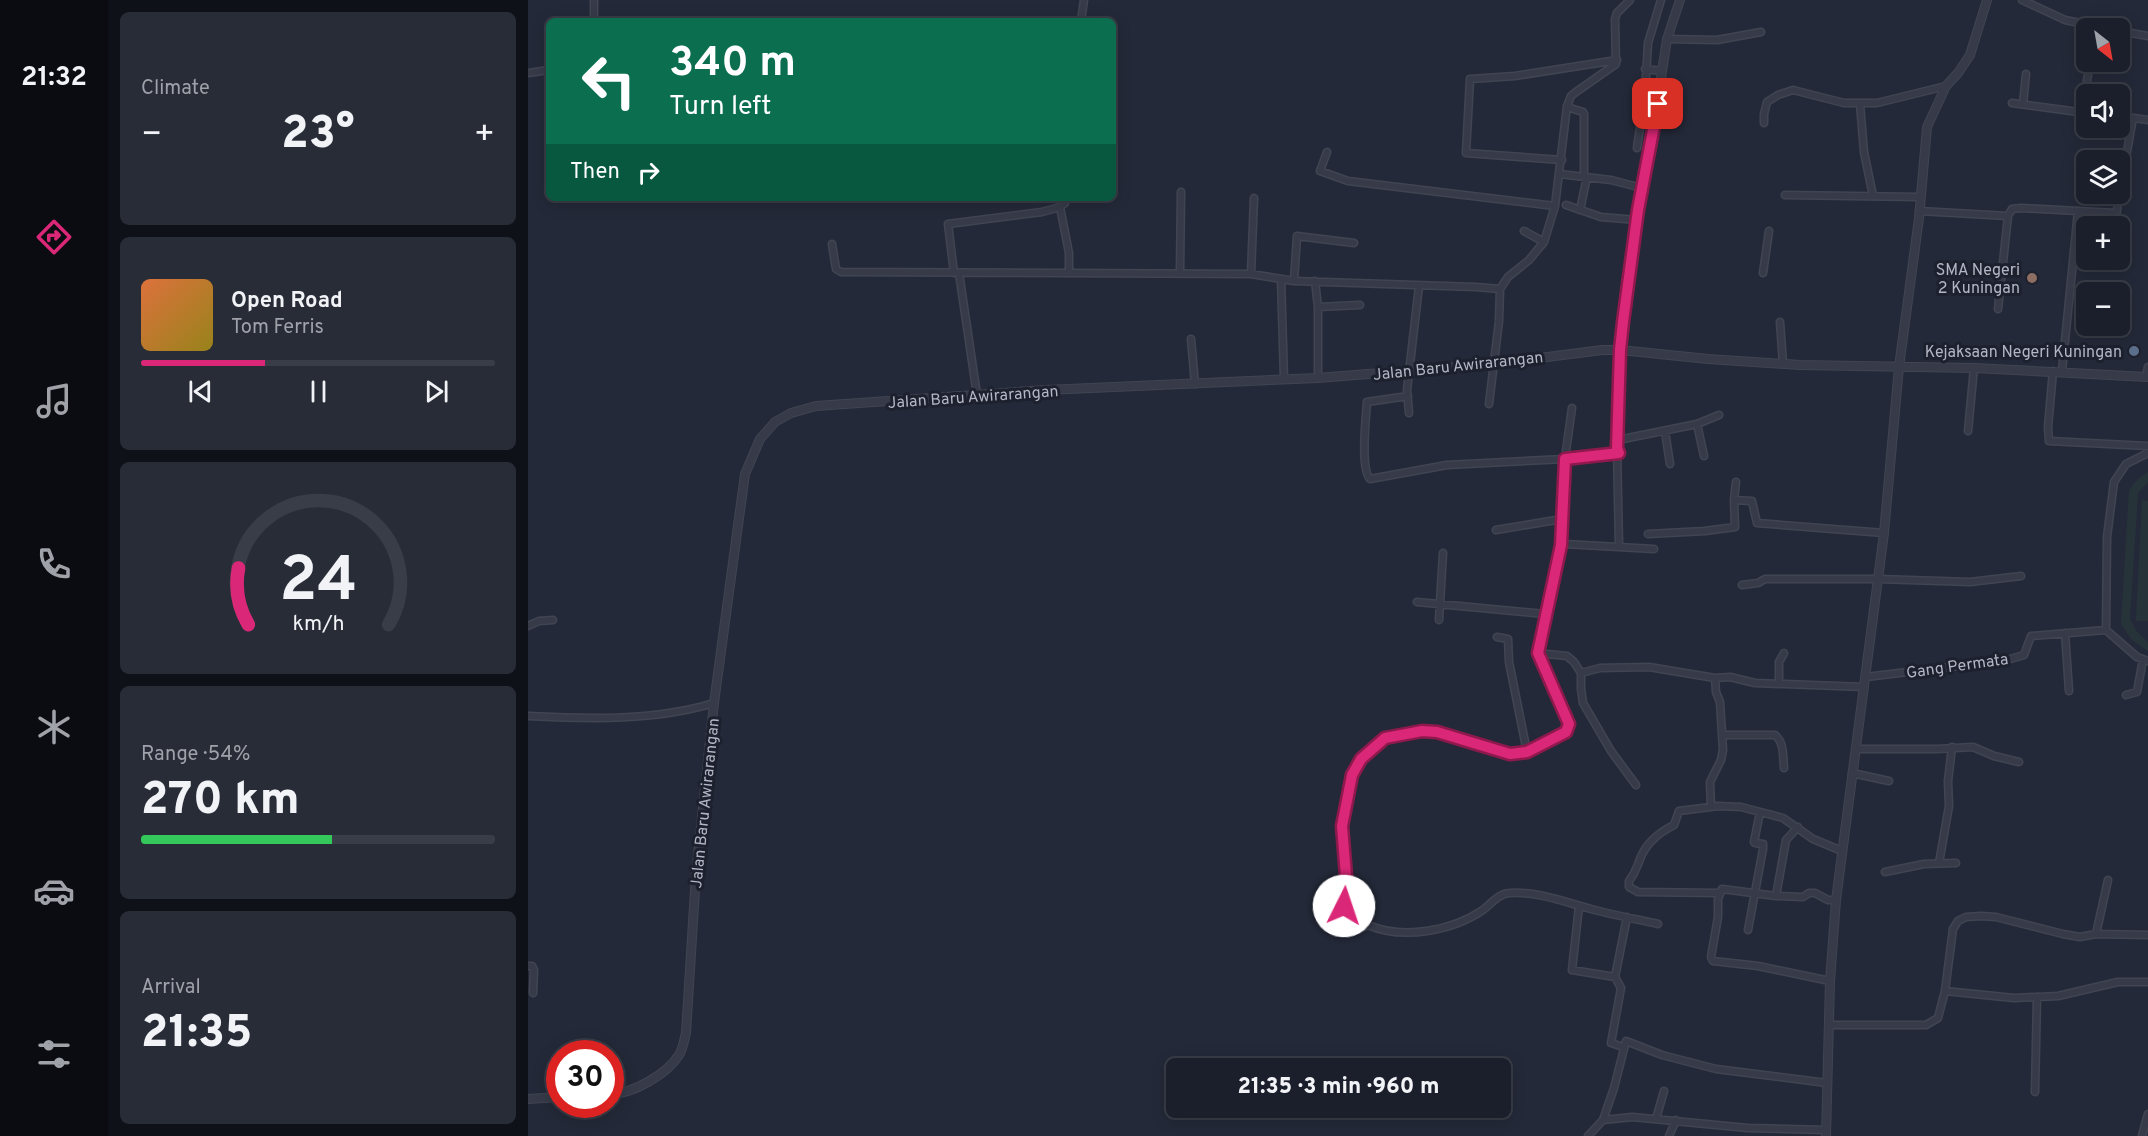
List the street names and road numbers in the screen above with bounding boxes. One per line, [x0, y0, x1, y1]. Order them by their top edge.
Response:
street label: Jalan Baru Awirarangan [1372, 348, 1544, 386]
street label: Jalan Baru Awirarangan [887, 382, 1059, 414]
street label: Gang Permata [1905, 650, 2010, 684]
street label: Jalan Baru Awirarangan [687, 717, 725, 889]

